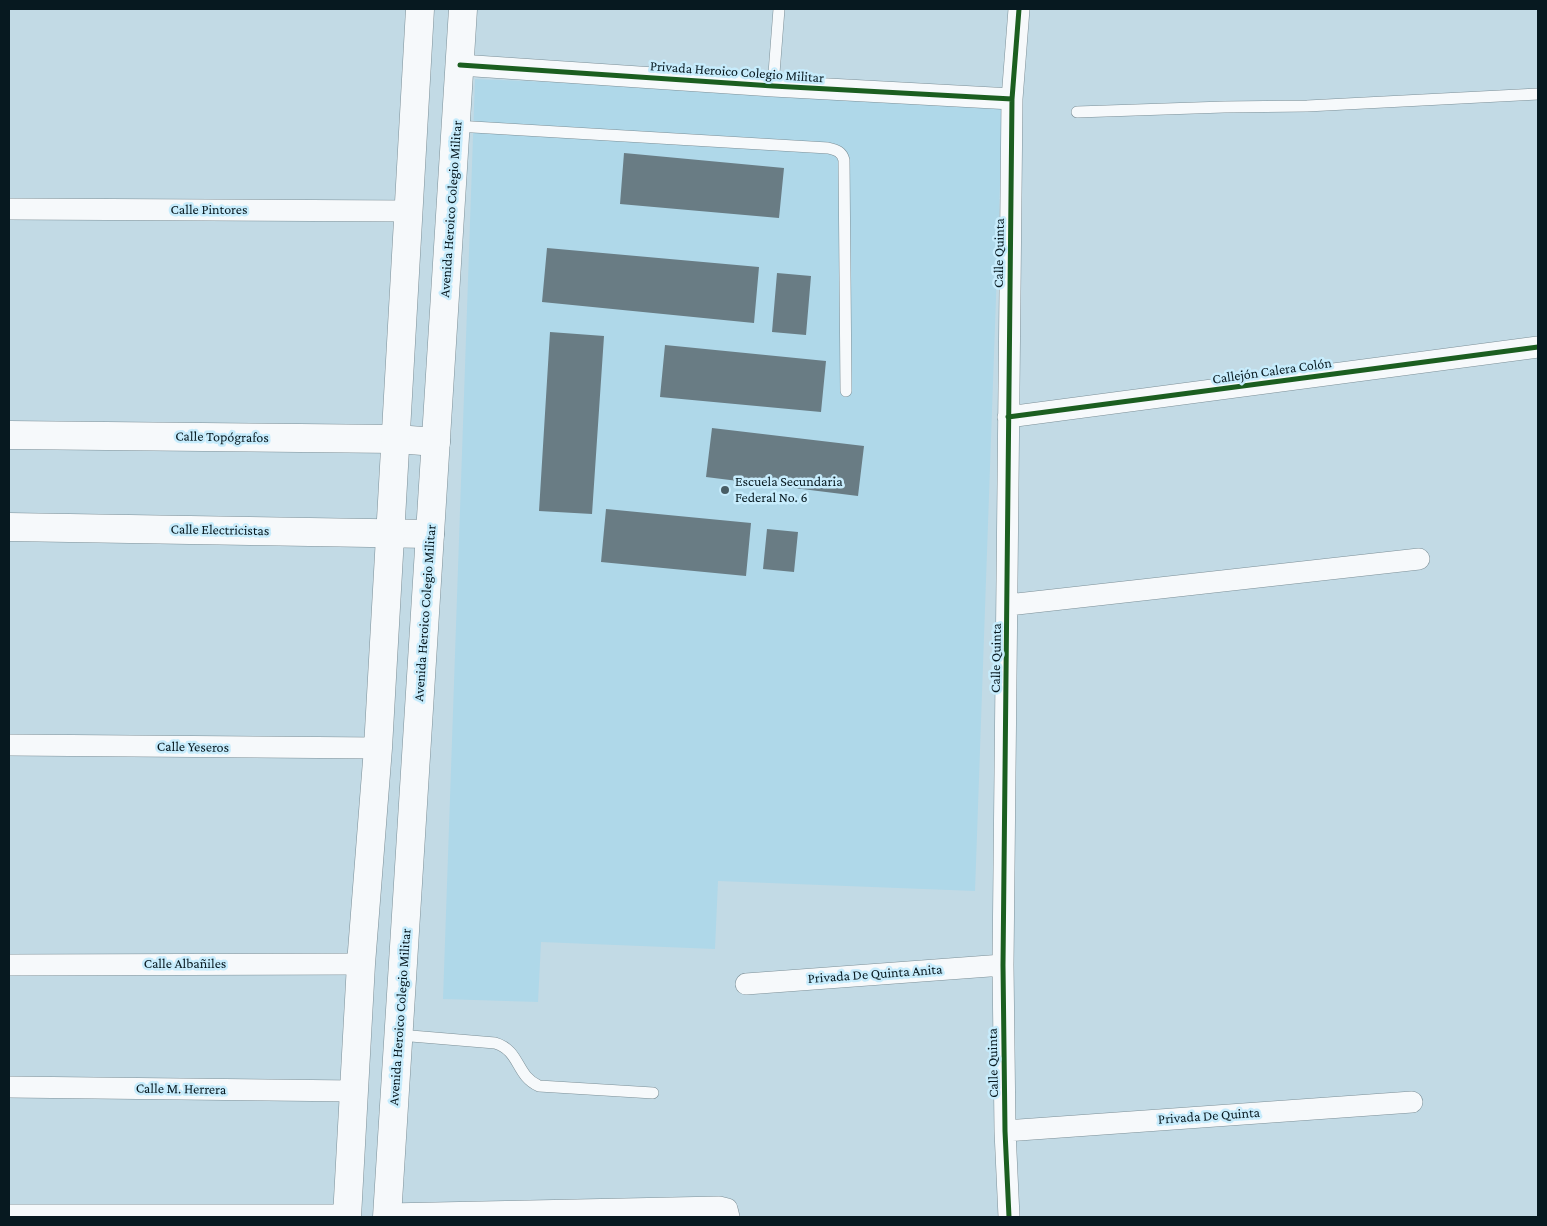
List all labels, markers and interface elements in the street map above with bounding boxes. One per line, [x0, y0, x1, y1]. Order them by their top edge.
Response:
street label: Privada Heroico Colegio Militar [649, 58, 825, 86]
street label: Avenida Heroico Colegio Militar [436, 120, 466, 298]
street label: Calle Pintores [171, 202, 247, 218]
street label: Calle Quinta [990, 218, 1008, 288]
street label: Callejón Calera Colón [1211, 354, 1333, 388]
street label: Calle Topógrafos [175, 428, 269, 446]
place label: Escuela Secundaria Federal No. 6 [735, 474, 843, 507]
marker: Escuela Secundaria Federal No. 6 [719, 484, 731, 496]
street label: Calle Electricistas [170, 521, 270, 539]
street label: Avenida Heroico Colegio Militar [410, 524, 440, 702]
street label: Calle Quinta [987, 623, 1005, 693]
street label: Calle Yeseros [157, 738, 229, 756]
street label: Avenida Heroico Colegio Militar [385, 928, 415, 1106]
street label: Calle Albañiles [144, 956, 226, 972]
street label: Privada De Quinta Anita [807, 961, 943, 987]
street label: Calle Quinta [984, 1028, 1002, 1098]
street label: Calle M. Herrera [136, 1080, 226, 1098]
street label: Privada De Quinta [1157, 1104, 1261, 1128]

